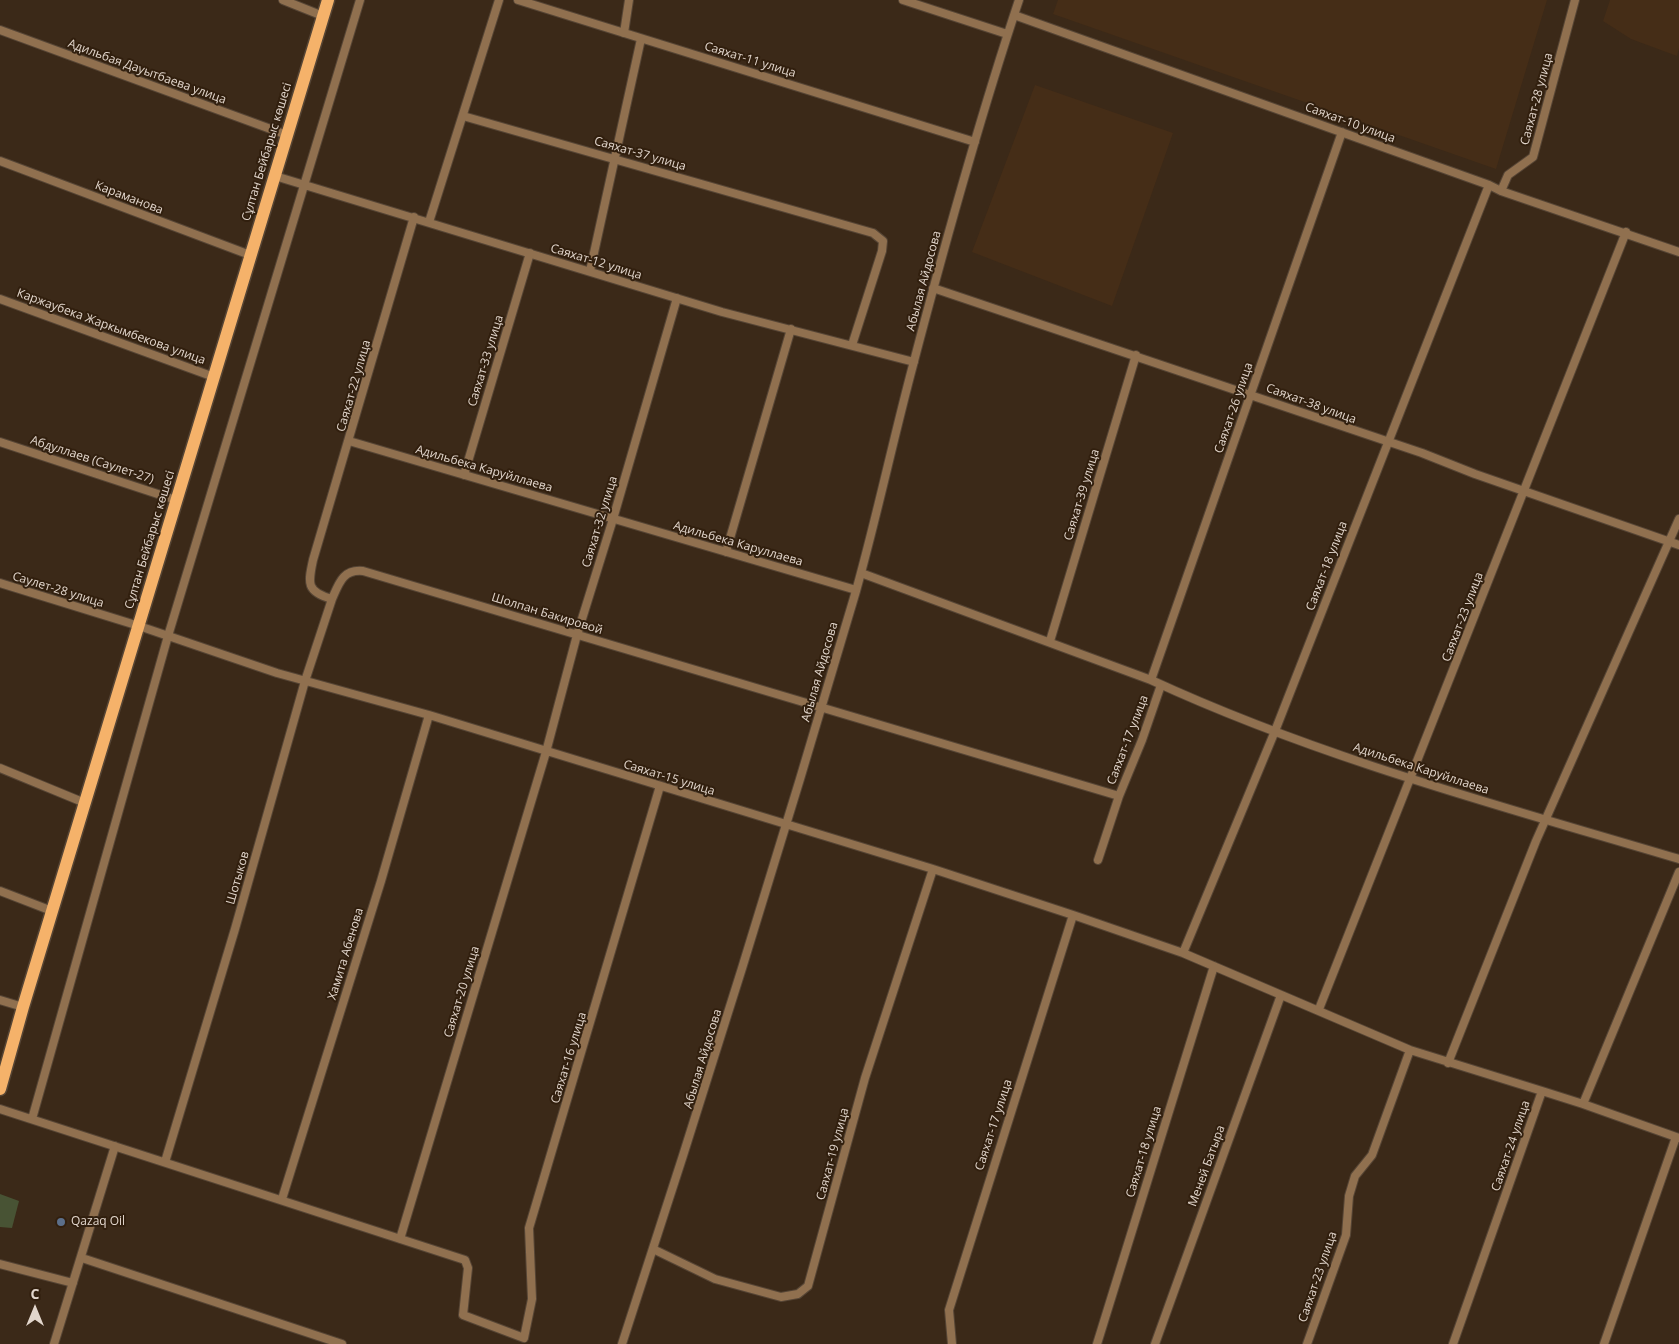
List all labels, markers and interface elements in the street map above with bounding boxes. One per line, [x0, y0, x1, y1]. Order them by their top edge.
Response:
street label: Адильбая Дауытбаева улица [66, 37, 228, 107]
street label: Саяхат-11 улица [703, 39, 797, 81]
street label: Саяхат-28 улица [1518, 51, 1556, 147]
street label: Сұлтан Бейбарыс көшесі [239, 81, 295, 223]
street label: Саяхат-10 улица [1303, 100, 1397, 146]
street label: Саяхат-37 улица [592, 134, 688, 174]
street label: Караманова [93, 178, 165, 218]
street label: Абылая Айдосова [904, 229, 944, 333]
street label: Саяхат-12 улица [549, 241, 643, 283]
street label: Каржаубека Жаркымбекова улица [15, 286, 207, 368]
street label: Саяхат-33 улица [465, 314, 507, 408]
street label: Саяхат-22 улица [334, 338, 374, 434]
street label: Саяхат-26 улица [1212, 361, 1256, 455]
street label: Саяхат-38 улица [1264, 381, 1358, 427]
street label: Абдуллаев (Саулет-27) [28, 433, 156, 487]
street label: Адильбека Каруйллаева [414, 443, 554, 495]
street label: Саяхат-39 улица [1061, 448, 1103, 542]
street label: Сұлтан Бейбарыс көшесі [122, 469, 178, 611]
street label: Саяхат-32 улица [579, 475, 621, 569]
street label: Адильбека Каруллаева [672, 519, 804, 569]
street label: Саяхат-18 улица [1303, 519, 1351, 613]
street label: Саулет-28 улица [11, 569, 105, 611]
street label: Саяхат-23 улица [1439, 570, 1487, 664]
street label: Шолпан Бакировой [490, 590, 604, 638]
street label: Абылая Айдосова [799, 620, 841, 724]
street label: Саяхат-17 улица [1104, 693, 1152, 787]
street label: Адильбека Каруйллаева [1351, 740, 1491, 798]
street label: Саяхат-15 улица [622, 757, 716, 799]
street label: Шотыков [224, 850, 252, 906]
street label: Хамита Абенова [325, 906, 367, 1002]
street label: Саяхат-20 улица [441, 945, 483, 1039]
street label: Абылая Айдосова [681, 1008, 725, 1110]
street label: Саяхат-16 улица [548, 1011, 590, 1105]
street label: Саяхат-17 улица [972, 1078, 1016, 1172]
street label: Саяхат-24 улица [1489, 1099, 1533, 1193]
street label: Саяхат-18 улица [1123, 1105, 1165, 1199]
street label: Саяхат-19 улица [814, 1106, 852, 1202]
street label: Меней Батыра [1186, 1123, 1228, 1209]
place label: Qazaq Oil [71, 1215, 125, 1229]
marker: Qazaq Oil [55, 1216, 67, 1228]
street label: Саяхат-23 улица [1296, 1230, 1340, 1324]
north arrow [10, 1284, 60, 1334]
text: С [31, 1284, 39, 1303]

